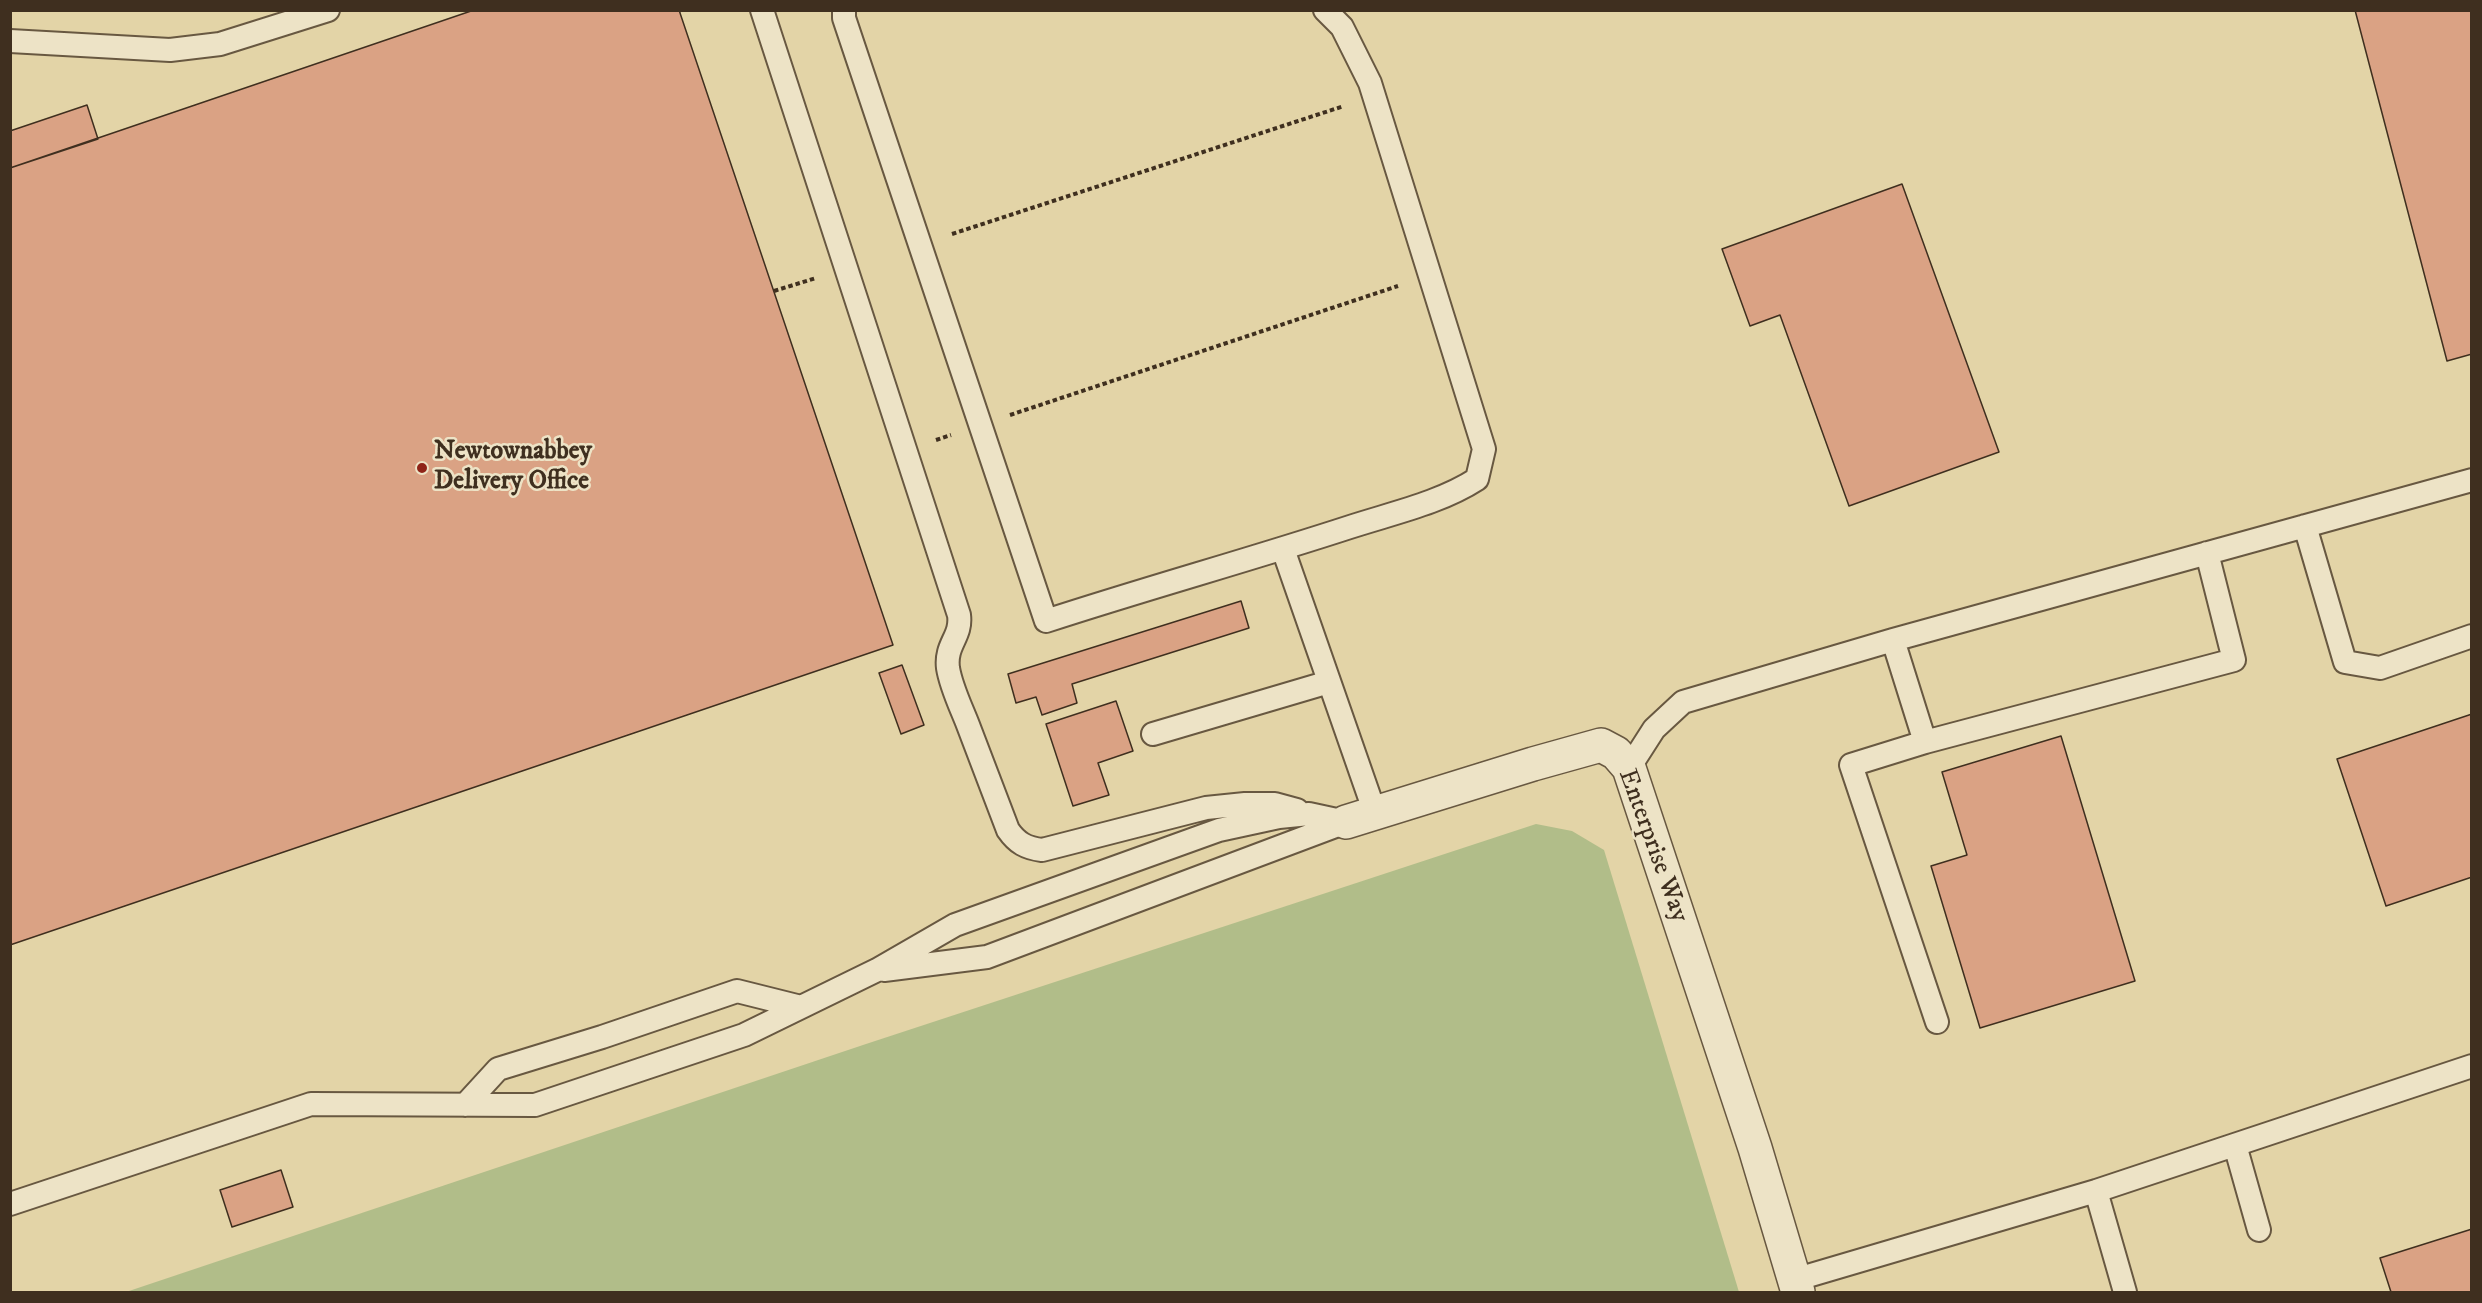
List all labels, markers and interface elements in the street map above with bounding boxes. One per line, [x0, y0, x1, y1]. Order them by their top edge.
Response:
place label: Newtownabbey Delivery Office [434, 437, 592, 498]
marker: Newtownabbey Delivery Office [415, 461, 429, 475]
street label: Enterprise Way [1610, 765, 1694, 927]

